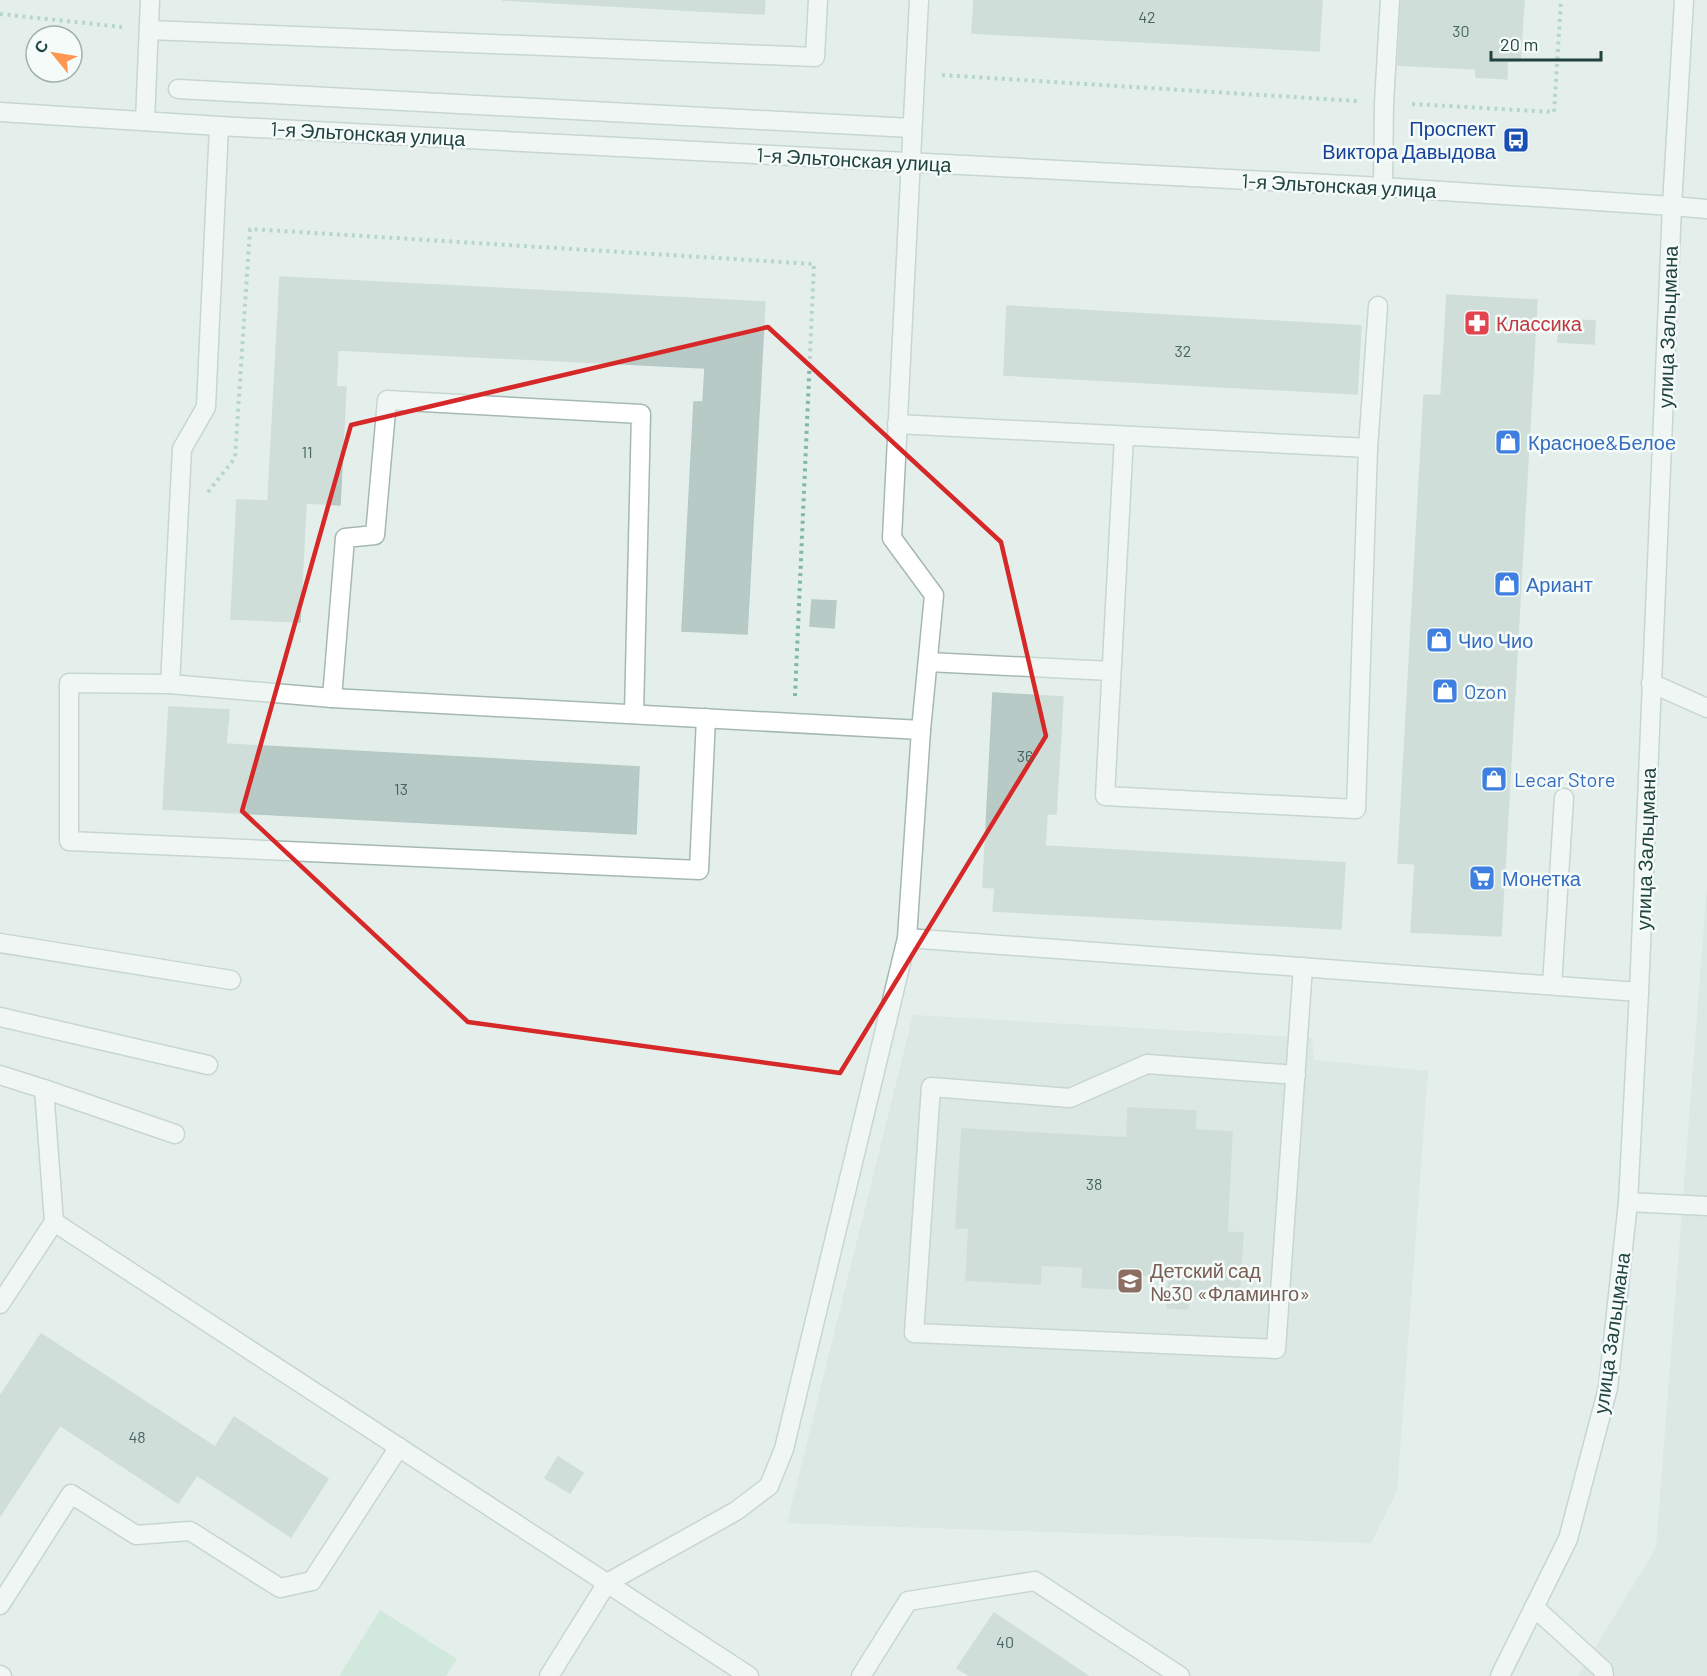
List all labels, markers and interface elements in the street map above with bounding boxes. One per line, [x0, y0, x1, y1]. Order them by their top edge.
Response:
house number: 42 [1138, 7, 1156, 26]
house number: 30 [1452, 21, 1470, 40]
north arrow [24, 24, 84, 84]
scale bar [1491, 24, 1600, 62]
text: 20 m [1500, 33, 1538, 55]
text: С [29, 36, 52, 56]
street label: 1-я Эльтонская улица [270, 116, 467, 150]
place label: Проспект Виктора Давыдова [1322, 116, 1497, 163]
bus stop icon: Проспект Виктора Давыдова [1501, 125, 1531, 155]
street label: 1-я Эльтонская улица [756, 142, 953, 176]
street label: 1-я Эльтонская улица [1241, 168, 1438, 202]
street label: улица Зальцмана [1652, 244, 1682, 409]
pharmacy icon: Классика [1462, 308, 1492, 338]
place label: Классика [1496, 311, 1583, 335]
house number: 32 [1175, 341, 1191, 360]
shop icon: Красное&Белое [1493, 427, 1523, 457]
place label: Красное&Белое [1528, 430, 1676, 454]
house number: 11 [301, 442, 313, 461]
shop icon: Ариант [1492, 569, 1522, 599]
place label: Ариант [1526, 572, 1593, 596]
shop icon: Чио Чио [1424, 625, 1454, 655]
place label: Чио Чио [1458, 628, 1533, 652]
shop icon: Ozon [1430, 676, 1460, 706]
place label: Ozon [1464, 679, 1507, 703]
house number: 36 [1017, 746, 1033, 765]
shop icon: Lecar Store [1479, 764, 1509, 794]
street label: улица Зальцмана [1630, 766, 1660, 931]
place label: Lecar Store [1514, 767, 1615, 791]
house number: 13 [394, 779, 408, 798]
supermarket icon: Монетка [1467, 863, 1497, 893]
place label: Монетка [1502, 866, 1582, 890]
house number: 38 [1086, 1174, 1102, 1193]
street label: улица Зальцмана [1588, 1250, 1634, 1415]
place label: Детский сад №30 «Фламинго» [1150, 1258, 1310, 1305]
school or university icon: Детский сад №30 «Фламинго» [1115, 1266, 1145, 1296]
house number: 48 [128, 1427, 146, 1446]
house number: 40 [996, 1632, 1014, 1651]

